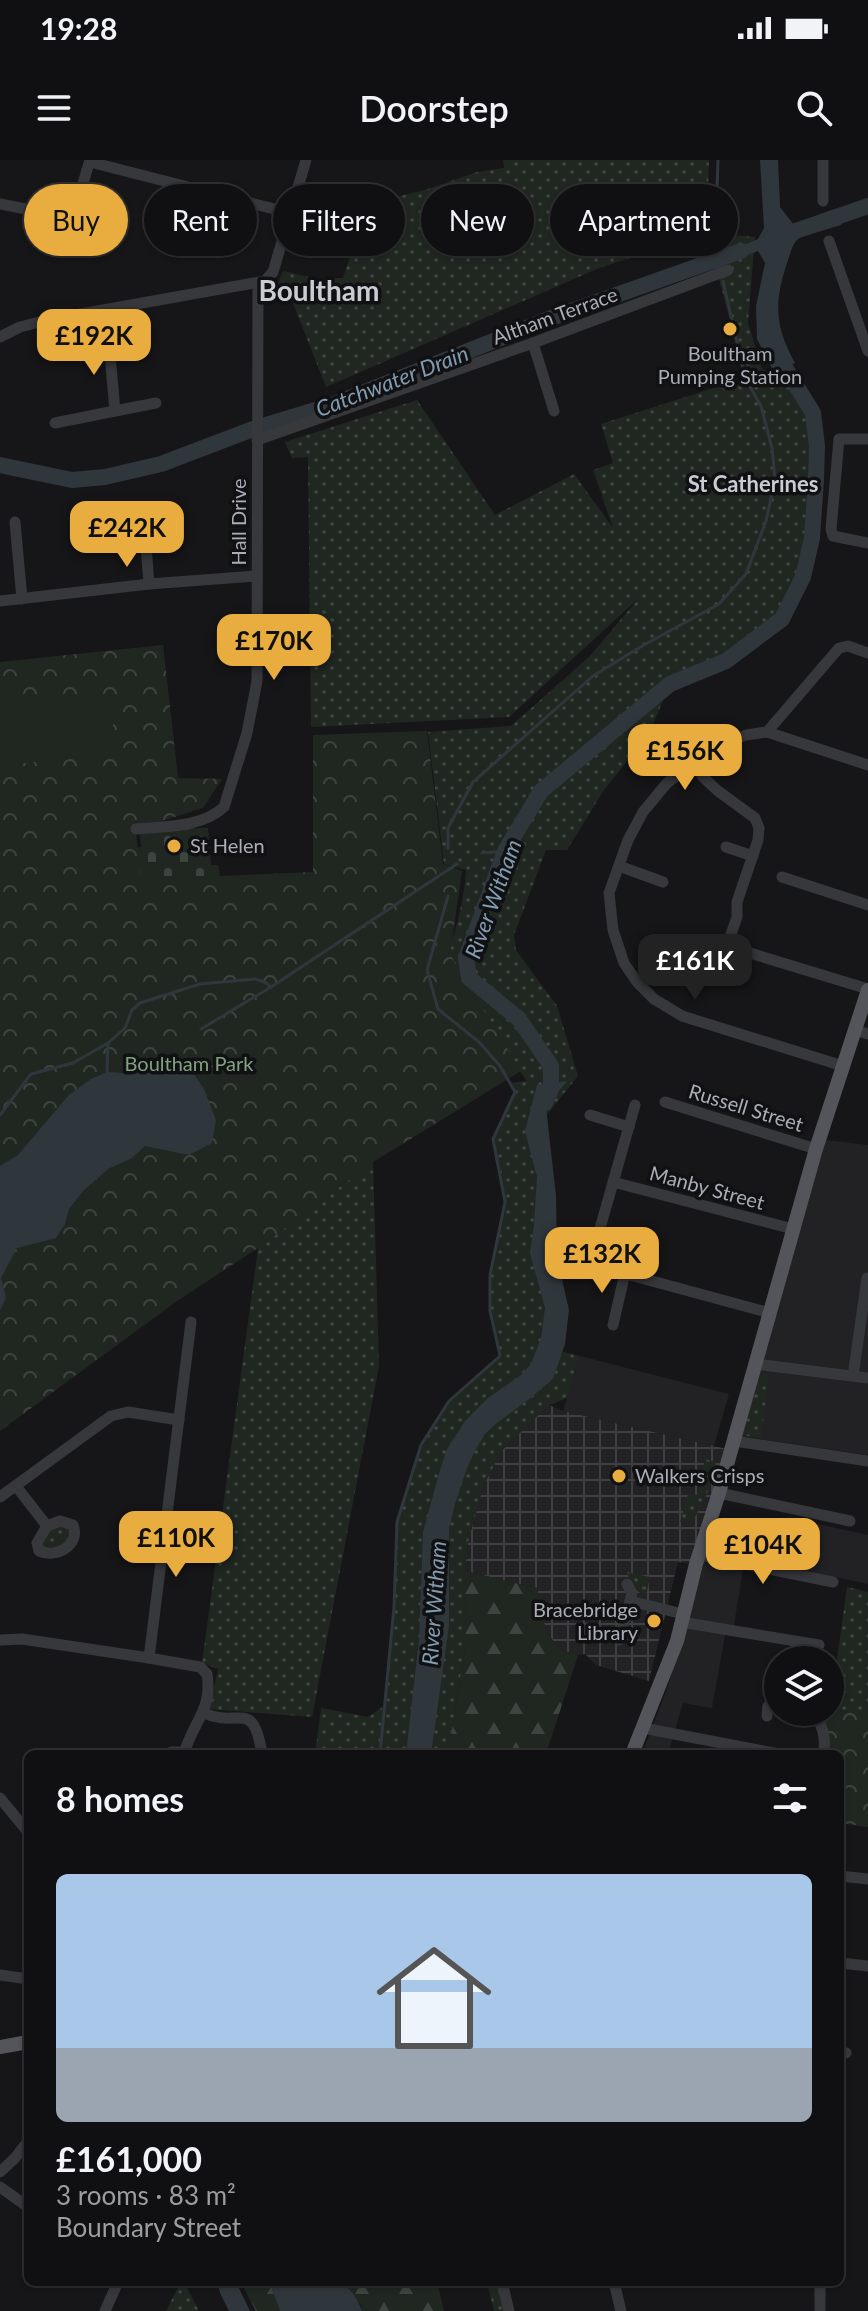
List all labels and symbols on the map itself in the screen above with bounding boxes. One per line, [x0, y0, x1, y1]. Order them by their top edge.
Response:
district label: Boultham [259, 273, 379, 307]
street label: Altham Terrace [489, 281, 621, 349]
pin: £192K [38, 309, 150, 377]
marker: Boultham Pumping Station [721, 320, 739, 338]
water label: Catchwater Drain [312, 339, 472, 422]
place label: Boultham Pumping Station [658, 341, 802, 388]
district label: St Catherines [688, 470, 818, 497]
street label: Hall Drive [226, 478, 250, 566]
pin: £242K [71, 501, 183, 569]
pin: £170K [218, 614, 330, 682]
pin: £156K [629, 724, 741, 792]
place label: St Helen [190, 833, 265, 857]
water label: River Witham [459, 836, 527, 962]
marker: St Helen [165, 837, 183, 855]
pin: £161K [639, 934, 751, 1002]
park label: Boultham Park [125, 1051, 254, 1075]
street label: Russell Street [686, 1078, 806, 1136]
street label: Manby Street [647, 1160, 767, 1214]
pin: £132K [546, 1227, 658, 1295]
place label: Walkers Crisps [635, 1463, 764, 1487]
marker: Walkers Crisps [610, 1467, 628, 1485]
pin: £110K [120, 1511, 232, 1579]
pin: £104K [707, 1518, 819, 1586]
water label: River Witham [416, 1540, 451, 1666]
place label: Bracebridge Library [533, 1597, 639, 1644]
marker: Bracebridge Library [645, 1612, 663, 1630]

